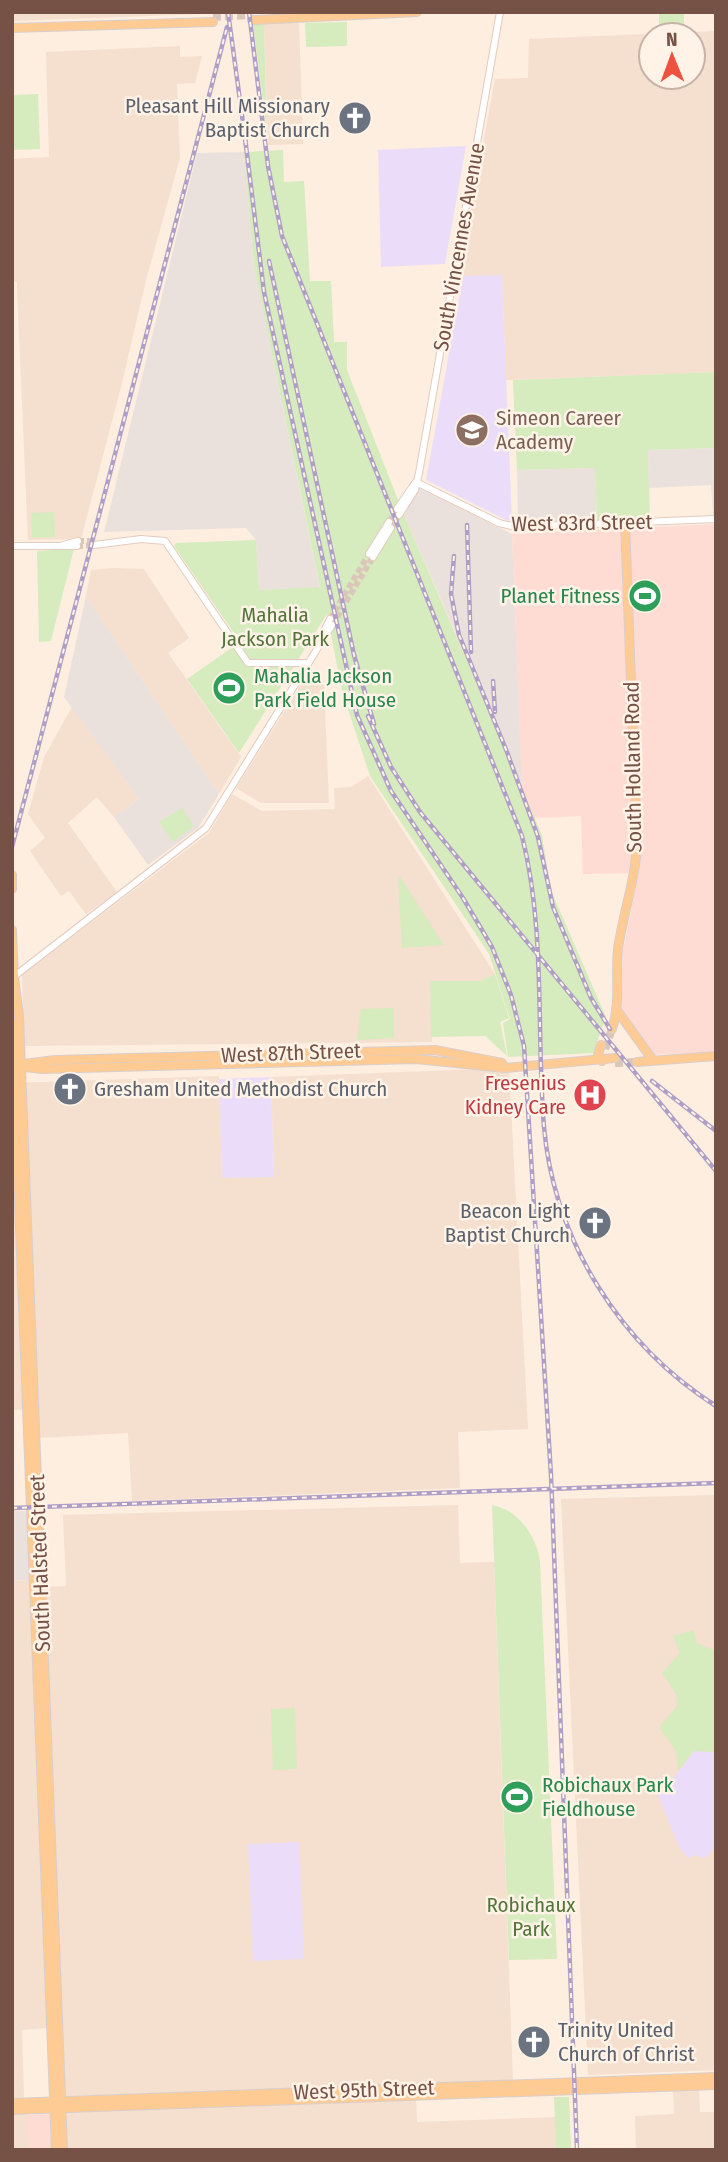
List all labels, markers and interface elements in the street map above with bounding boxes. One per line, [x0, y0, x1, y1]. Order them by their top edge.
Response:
north arrow [637, 21, 707, 91]
text: N [666, 28, 678, 51]
place label: Pleasant Hill Missionary Baptist Church [125, 93, 331, 143]
church icon: Pleasant Hill Missionary Baptist Church [336, 99, 374, 137]
street label: South Vincennes Avenue [428, 141, 490, 353]
place label: Simeon Career Academy [496, 405, 622, 455]
school or university icon: Simeon Career Academy [453, 411, 491, 449]
street label: West 83rd Street [511, 509, 653, 537]
sports icon: Planet Fitness [626, 577, 664, 615]
place label: Planet Fitness [500, 583, 620, 609]
park label: Mahalia Jackson Park [221, 602, 329, 652]
place label: Mahalia Jackson Park Field House [254, 663, 396, 713]
sports icon: Mahalia Jackson Park Field House [210, 669, 248, 707]
street label: South Holland Road [619, 681, 647, 853]
street label: West 87th Street [221, 1038, 361, 1068]
church icon: Gresham United Methodist Church [51, 1070, 89, 1108]
place label: Fresenius Kidney Care [465, 1070, 566, 1120]
place label: Gresham United Methodist Church [94, 1076, 387, 1102]
hospital icon: Fresenius Kidney Care [571, 1076, 609, 1114]
place label: Beacon Light Baptist Church [445, 1198, 570, 1248]
church icon: Beacon Light Baptist Church [576, 1204, 614, 1242]
street label: South Halsted Street [24, 1474, 56, 1652]
place label: Robichaux Park Fieldhouse [542, 1772, 674, 1822]
sports icon: Robichaux Park Fieldhouse [498, 1778, 536, 1816]
park label: Robichaux Park [486, 1892, 576, 1942]
place label: Trinity United Church of Christ [558, 2017, 695, 2067]
church icon: Trinity United Church of Christ [515, 2023, 553, 2061]
street label: West 95th Street [293, 2075, 435, 2105]

